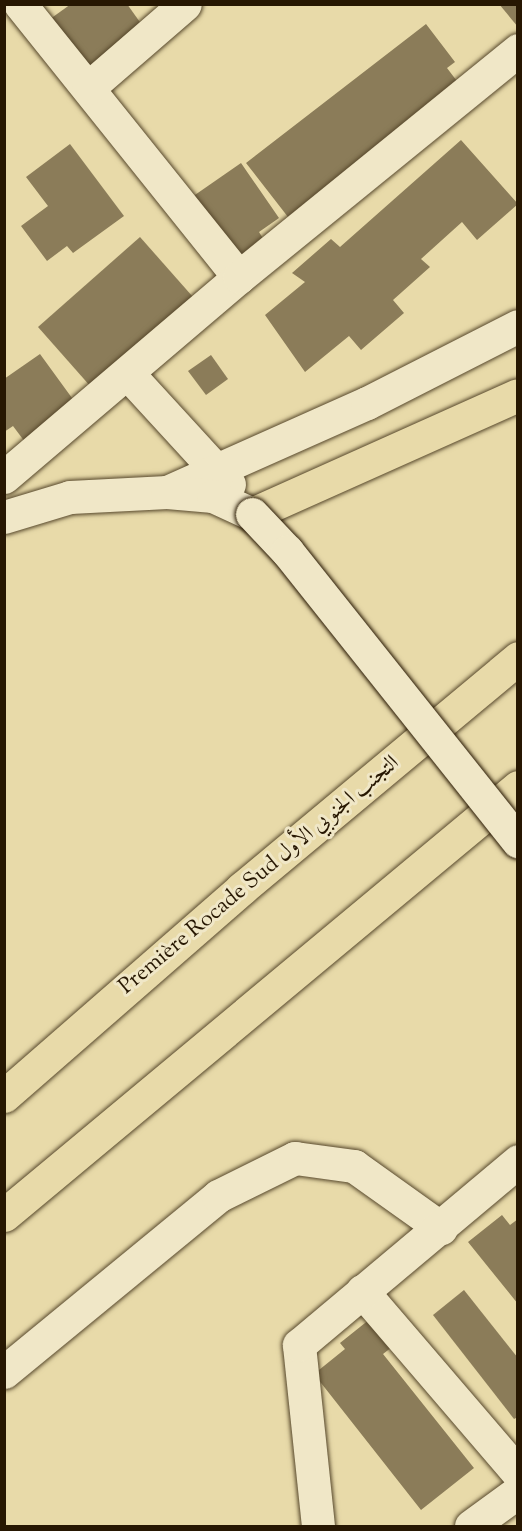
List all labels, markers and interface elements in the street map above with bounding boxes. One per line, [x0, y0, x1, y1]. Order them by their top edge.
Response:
street label: Première Rocade Sud التجنب الجنوبي الأول [115, 751, 405, 1001]

